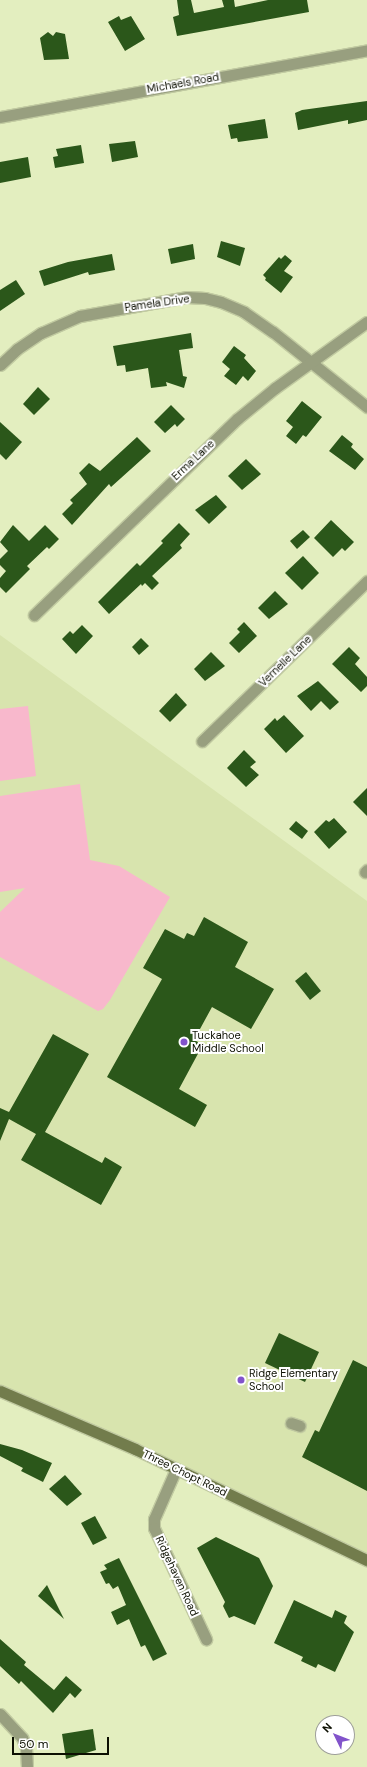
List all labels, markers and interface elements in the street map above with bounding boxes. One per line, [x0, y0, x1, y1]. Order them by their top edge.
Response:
street label: Michaels Road [146, 70, 220, 96]
street label: Pamela Drive [124, 292, 190, 314]
street label: Erma Lane [169, 437, 217, 483]
street label: Vernelle Lane [256, 633, 314, 689]
place label: Tuckahoe Middle School [192, 1029, 264, 1055]
marker: Tuckahoe Middle School [179, 1037, 189, 1047]
place label: Ridge Elementary School [249, 1367, 338, 1393]
marker: Ridge Elementary School [236, 1375, 246, 1385]
street label: Three Chopt Road [141, 1447, 229, 1499]
street label: Ridgehaven Road [153, 1534, 201, 1618]
north arrow [315, 1715, 355, 1755]
text: N [319, 1720, 335, 1735]
scale bar [14, 1729, 111, 1755]
text: 50 m [19, 1736, 48, 1752]

